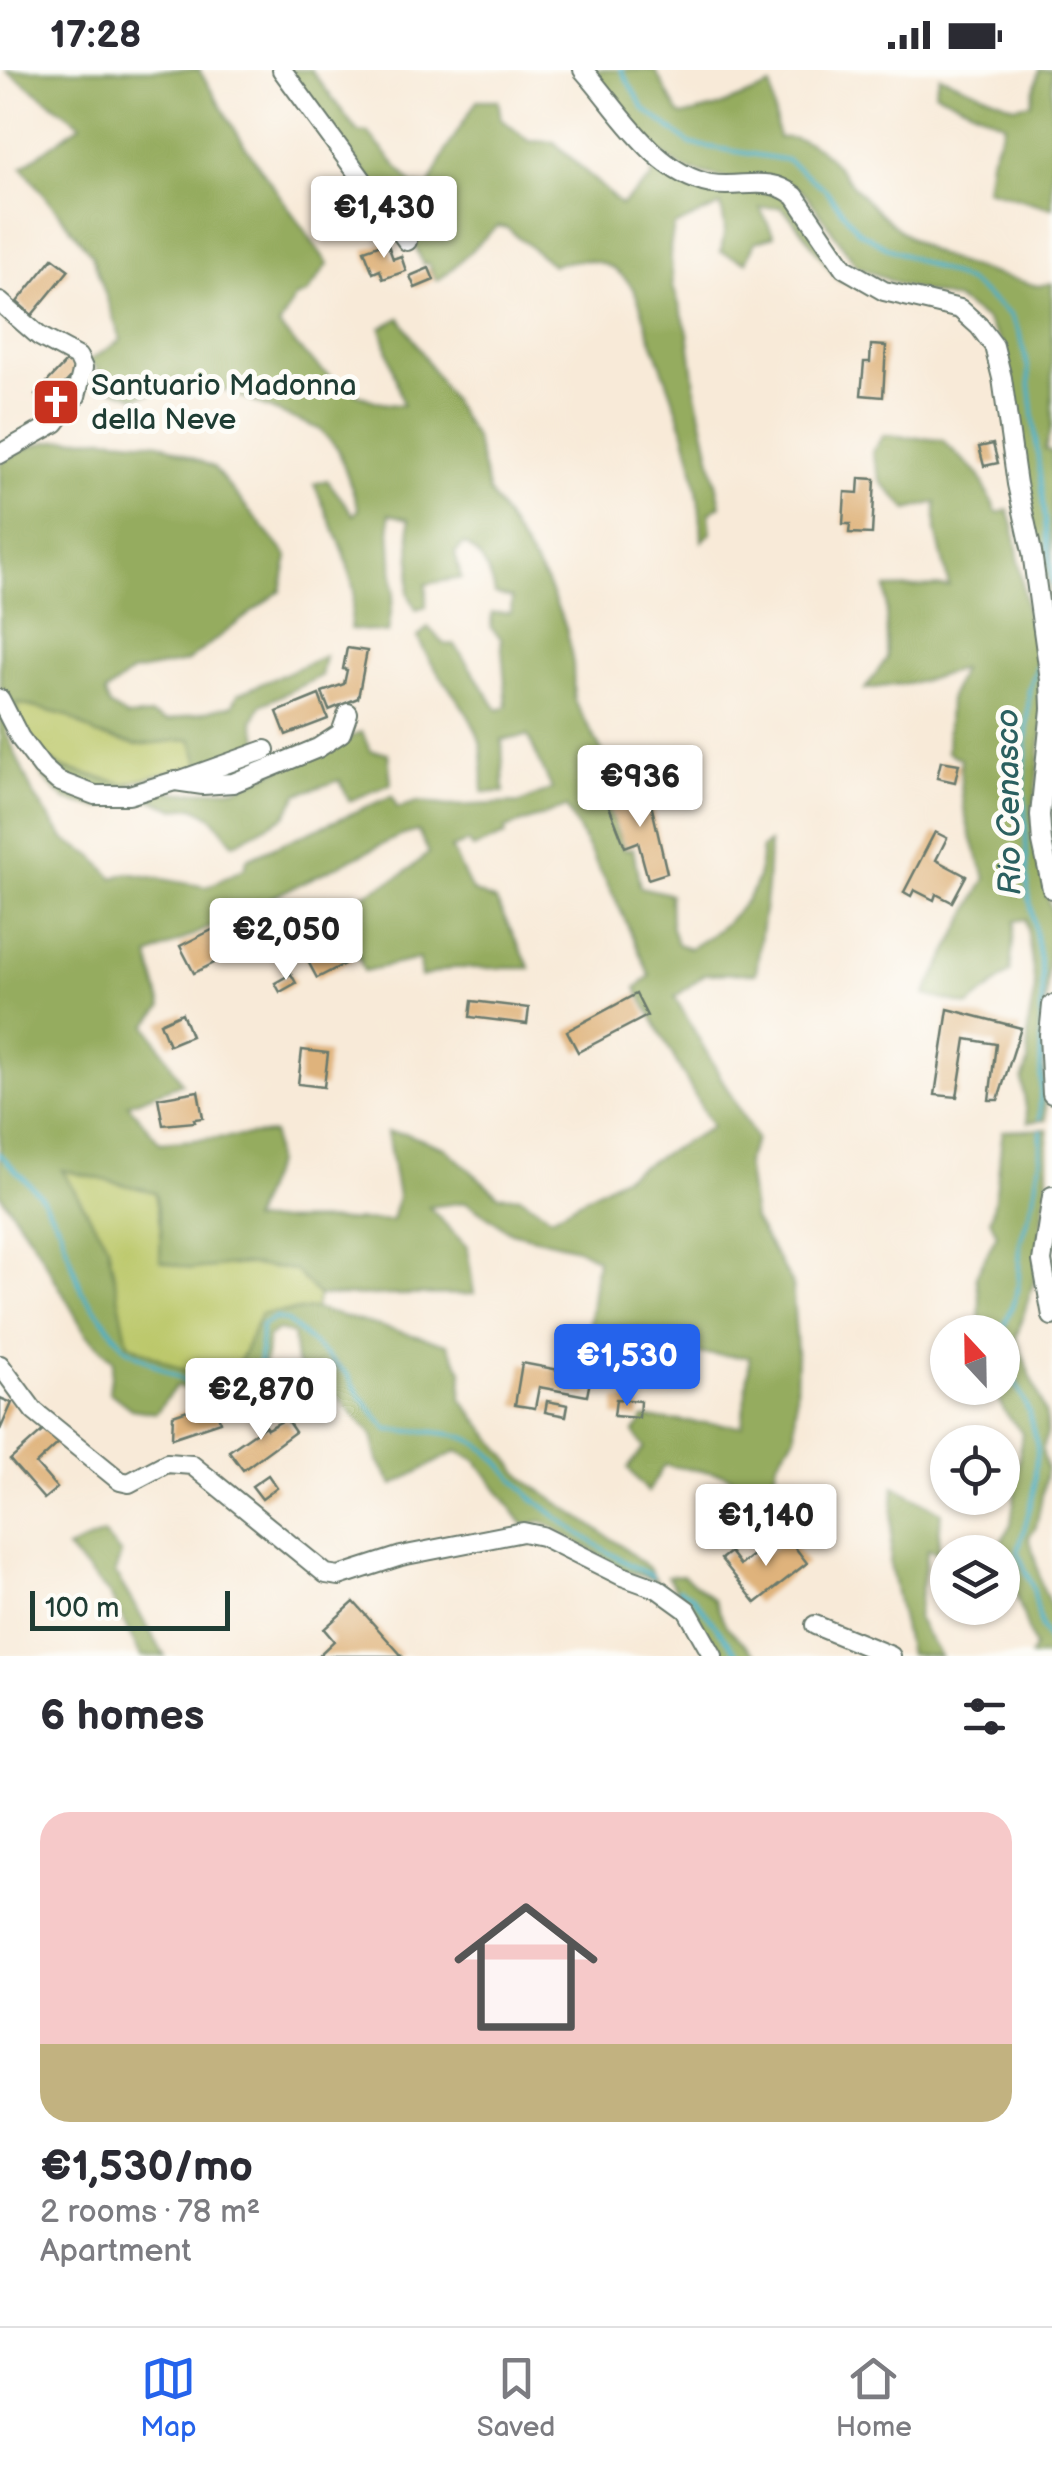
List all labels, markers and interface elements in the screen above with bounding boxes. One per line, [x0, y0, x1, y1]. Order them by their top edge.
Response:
text: 17:28 [50, 13, 142, 58]
pin: €1,430 [303, 176, 465, 261]
text: €1,430 [333, 189, 435, 228]
place label: Santuario Madonna della Neve [91, 368, 357, 438]
church icon: Santuario Madonna della Neve [30, 376, 82, 428]
water label: Rio Cenasco [988, 708, 1031, 895]
pin: €936 [581, 745, 699, 830]
text: €936 [600, 758, 680, 797]
pin: €2,050 [205, 898, 367, 983]
text: €2,050 [232, 911, 340, 950]
north arrow [930, 1315, 1020, 1405]
map controls [930, 1315, 1020, 1625]
pin: €1,530 [546, 1324, 708, 1409]
text: €1,530 [576, 1337, 678, 1376]
pin: €2,870 [180, 1358, 342, 1443]
text: €2,870 [207, 1371, 315, 1410]
button: locate [930, 1425, 1020, 1515]
pin: €1,140 [685, 1484, 847, 1569]
text: €1,140 [718, 1497, 814, 1536]
button: layers [930, 1535, 1020, 1625]
scale bar [30, 1586, 230, 1630]
text: 100 m [45, 1592, 119, 1625]
icon: filters [957, 1689, 1012, 1744]
text: 6 homes [40, 1691, 204, 1742]
icon: home [436, 1877, 616, 2057]
text: €1,530/mo [40, 2142, 253, 2193]
text: 2 rooms · 78 m² [40, 2193, 260, 2232]
text: Apartment [40, 2232, 191, 2271]
tab: Map [140, 2351, 196, 2444]
tab: Saved [477, 2351, 555, 2444]
tab: Home [836, 2351, 912, 2444]

